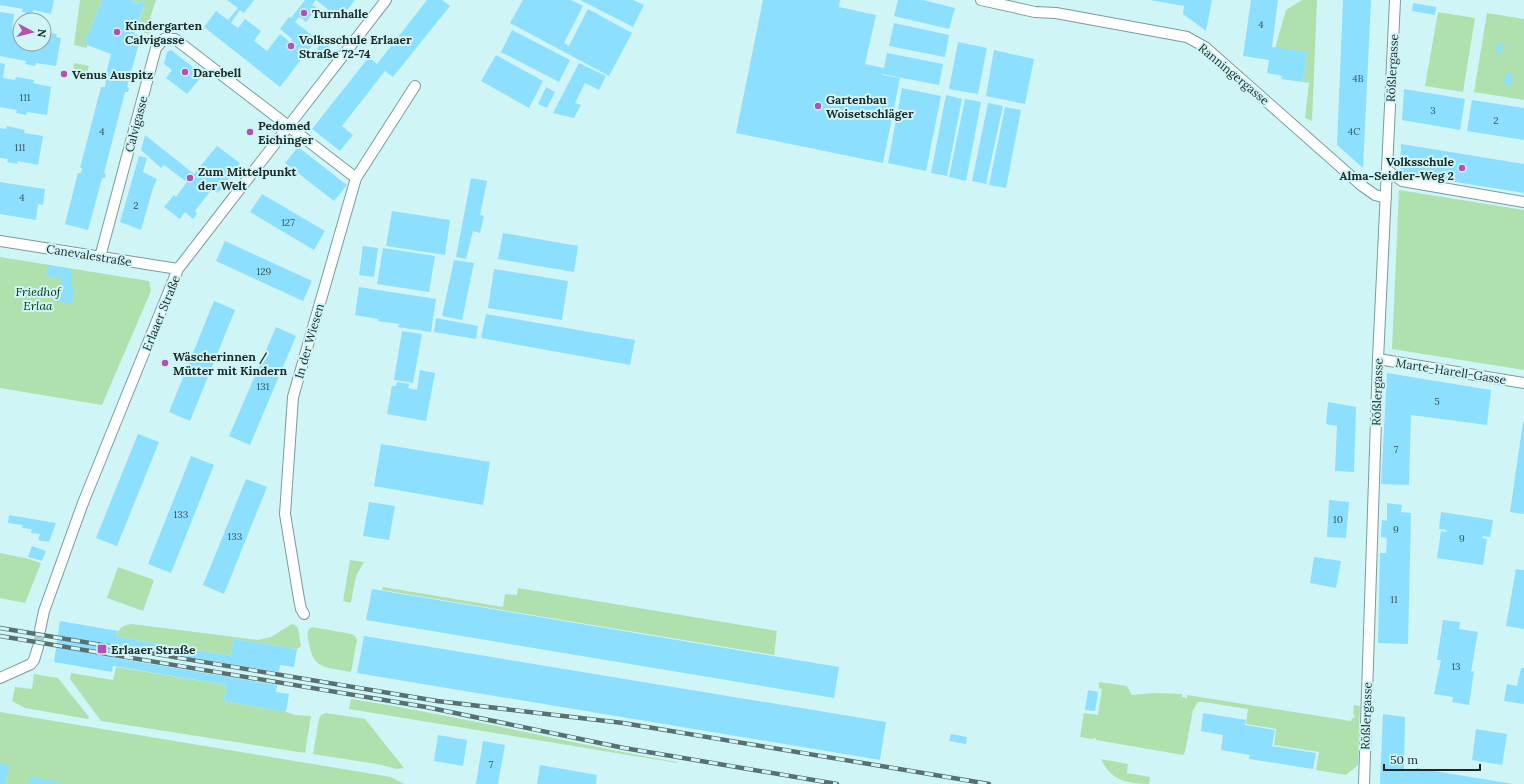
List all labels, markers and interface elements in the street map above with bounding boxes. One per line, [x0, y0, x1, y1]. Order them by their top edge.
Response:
place label: Turnhalle [312, 6, 369, 21]
marker: Turnhalle [299, 8, 309, 18]
north arrow [12, 12, 52, 52]
place label: Kindergarten Calvigasse [125, 18, 202, 47]
house number: 4 [1258, 18, 1264, 31]
marker: Kindergarten Calvigasse [112, 27, 122, 37]
text: N [34, 28, 49, 39]
place label: Volksschule Erlaaer Straße 72-74 [299, 32, 412, 61]
street label: Rößlergasse [1383, 33, 1401, 102]
street label: Ranningergasse [1196, 40, 1273, 108]
marker: Volksschule Erlaaer Straße 72-74 [286, 41, 296, 51]
place label: Darebell [193, 65, 242, 80]
place label: Venus Auspitz [72, 67, 153, 82]
marker: Darebell [180, 67, 190, 77]
marker: Venus Auspitz [59, 69, 69, 79]
house number: 4B [1352, 72, 1364, 85]
house number: 111 [20, 91, 31, 104]
place label: Gartenbau Woisetschläger [826, 92, 914, 121]
street label: Calvigasse [121, 94, 151, 154]
marker: Gartenbau Woisetschläger [813, 101, 823, 111]
house number: 3 [1430, 104, 1436, 117]
house number: 2 [1493, 114, 1499, 127]
place label: Pedomed Eichinger [258, 118, 314, 147]
house number: 4 [99, 125, 105, 138]
house number: 4C [1348, 125, 1360, 138]
marker: Pedomed Eichinger [245, 127, 255, 137]
house number: 111 [15, 141, 26, 154]
place label: Volksschule Alma-Seidler-Weg 2 [1340, 154, 1455, 183]
marker: Volksschule Alma-Seidler-Weg 2 [1457, 163, 1467, 173]
place label: Zum Mittelpunkt der Welt [198, 164, 298, 193]
marker: Zum Mittelpunkt der Welt [185, 173, 195, 183]
house number: 4 [19, 191, 25, 204]
house number: 2 [133, 199, 139, 212]
house number: 127 [281, 216, 295, 229]
street label: Canevalestraße [45, 241, 133, 269]
house number: 129 [257, 265, 272, 278]
street label: Erlaaer Straße [139, 272, 183, 353]
park label: Friedhof Erlaa [15, 284, 62, 313]
street label: In der Wiesen [291, 302, 327, 380]
place label: Wäscherinnen / Mütter mit Kindern [173, 349, 288, 378]
street label: Marte-Harell-Gasse [1395, 355, 1508, 387]
street label: Rößlergasse [1368, 357, 1386, 426]
marker: Wäscherinnen / Mütter mit Kindern [160, 358, 170, 368]
house number: 131 [257, 380, 270, 393]
house number: 5 [1434, 395, 1440, 408]
house number: 7 [1394, 443, 1399, 456]
house number: 133 [174, 508, 189, 521]
house number: 10 [1333, 513, 1343, 526]
house number: 9 [1393, 523, 1399, 536]
house number: 133 [228, 530, 243, 543]
house number: 9 [1459, 532, 1465, 545]
house number: 11 [1390, 593, 1398, 606]
place label: Erlaaer Straße [111, 642, 196, 657]
marker: Erlaaer Straße [96, 643, 108, 655]
house number: 13 [1451, 660, 1461, 673]
street label: Rößlergasse [1357, 681, 1375, 750]
scale bar [1384, 746, 1480, 772]
text: 50 m [1390, 752, 1418, 767]
house number: 7 [489, 758, 494, 771]

